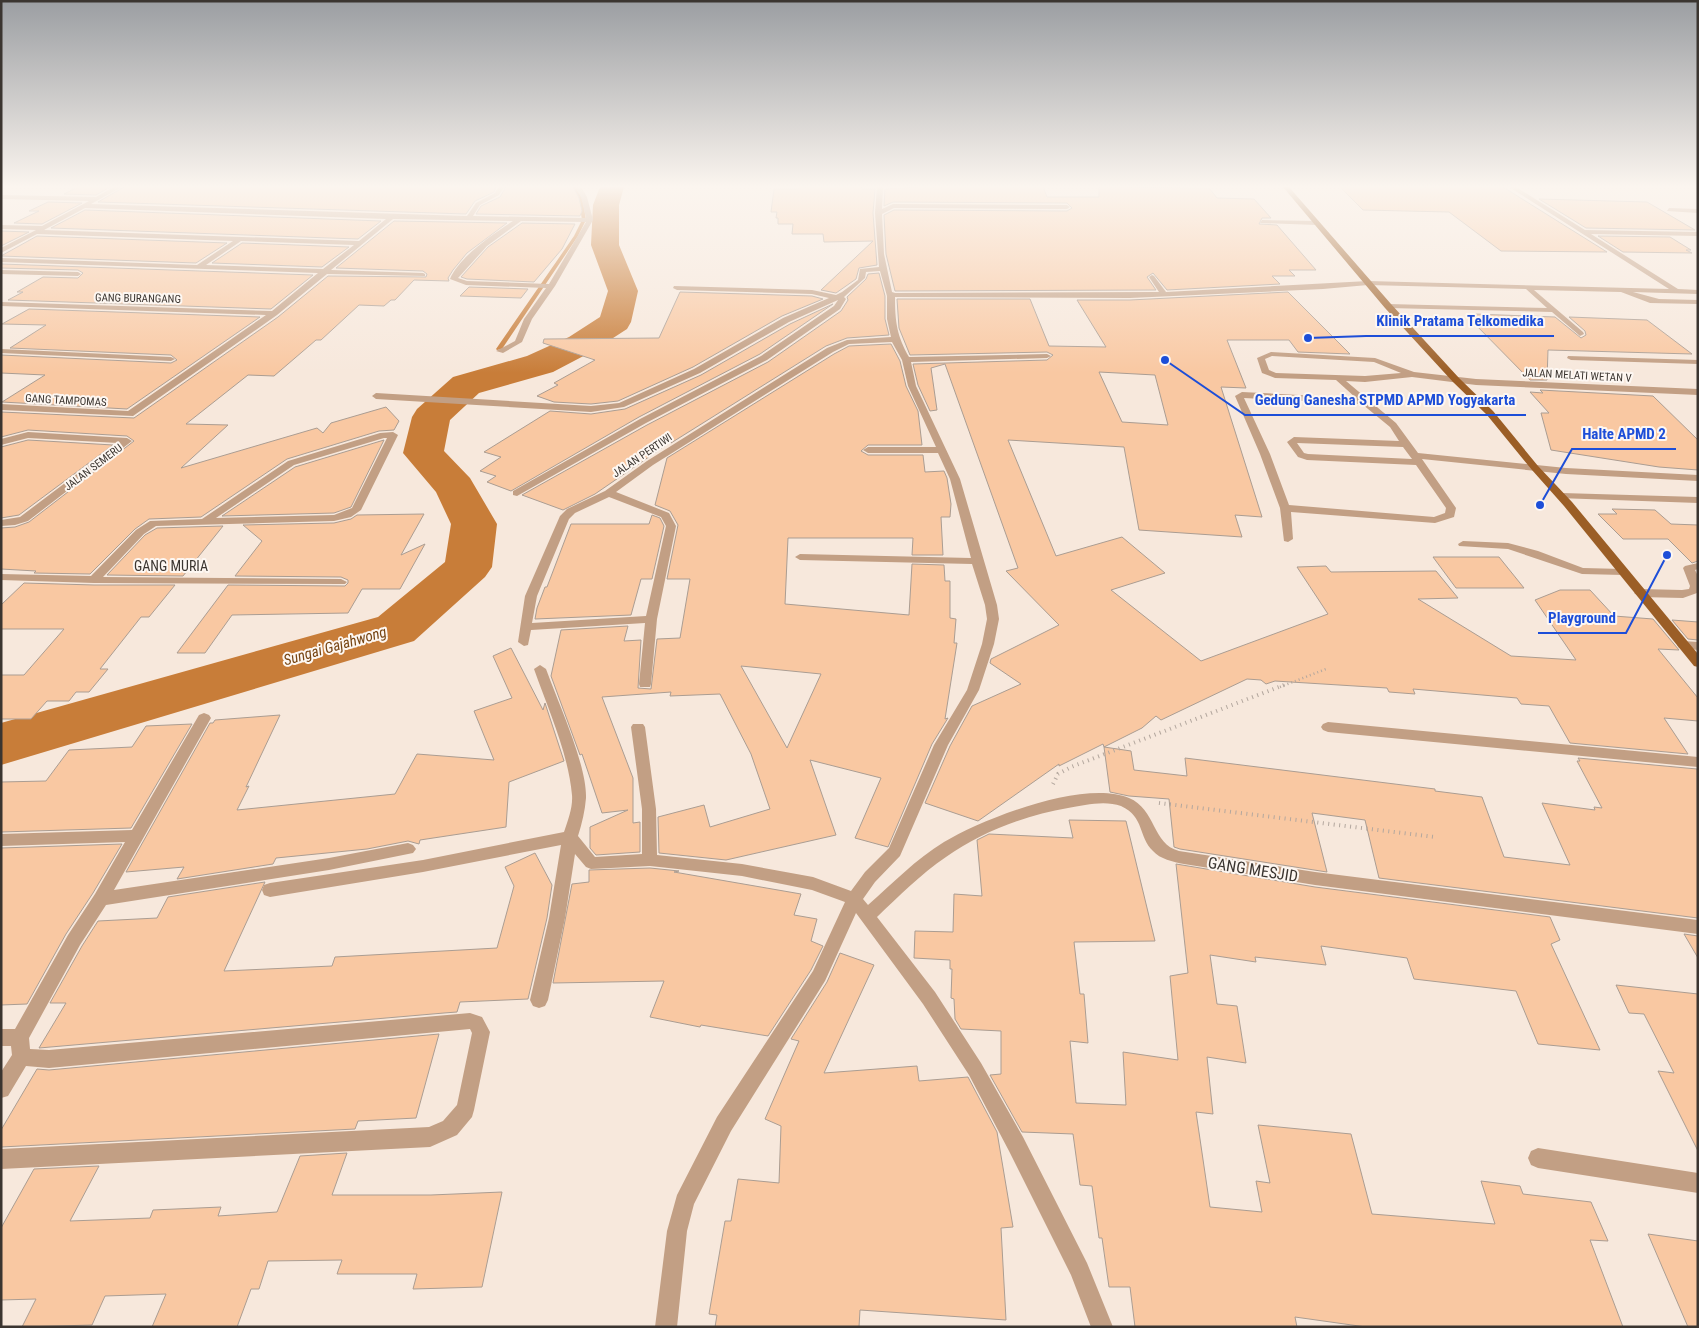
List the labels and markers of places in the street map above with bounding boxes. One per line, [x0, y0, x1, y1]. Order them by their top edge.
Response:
callout: Klinik Pratama Telkomedika [1366, 306, 1554, 336]
callout: Gedung Ganesha STPMD APMD Yogyakarta [1245, 385, 1526, 415]
callout: Halte APMD 2 [1572, 419, 1676, 449]
callout: Playground [1538, 603, 1626, 633]

